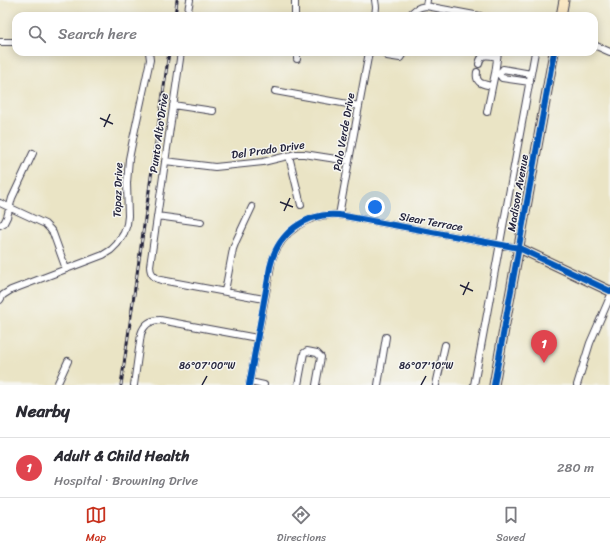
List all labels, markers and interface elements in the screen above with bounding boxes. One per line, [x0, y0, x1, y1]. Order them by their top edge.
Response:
search box [12, 12, 598, 56]
text: Search here [58, 21, 137, 47]
icon: search [26, 23, 48, 45]
street label: Palo Verde Drive [328, 91, 360, 173]
street label: Punto Alto Drive [144, 92, 174, 174]
street label: Del Prado Drive [230, 135, 306, 165]
street label: Madison Avenue [502, 152, 534, 233]
street label: Topaz Drive [108, 162, 128, 218]
your location [365, 197, 385, 217]
street label: Siear Terrace [398, 207, 465, 237]
pin: 1 [531, 330, 557, 363]
text: 86°07'00"W [179, 357, 235, 375]
text: 86°07'10"W [399, 357, 453, 375]
text: Nearby [16, 396, 70, 426]
text: Adult & Child Health [54, 443, 189, 469]
text: 1 [26, 456, 32, 479]
text: 280 m [557, 456, 594, 479]
text: Hospital · Browning Drive [54, 469, 198, 492]
tab: Map [85, 504, 107, 547]
tab: Directions [277, 504, 326, 547]
tab: Saved [496, 504, 525, 547]

